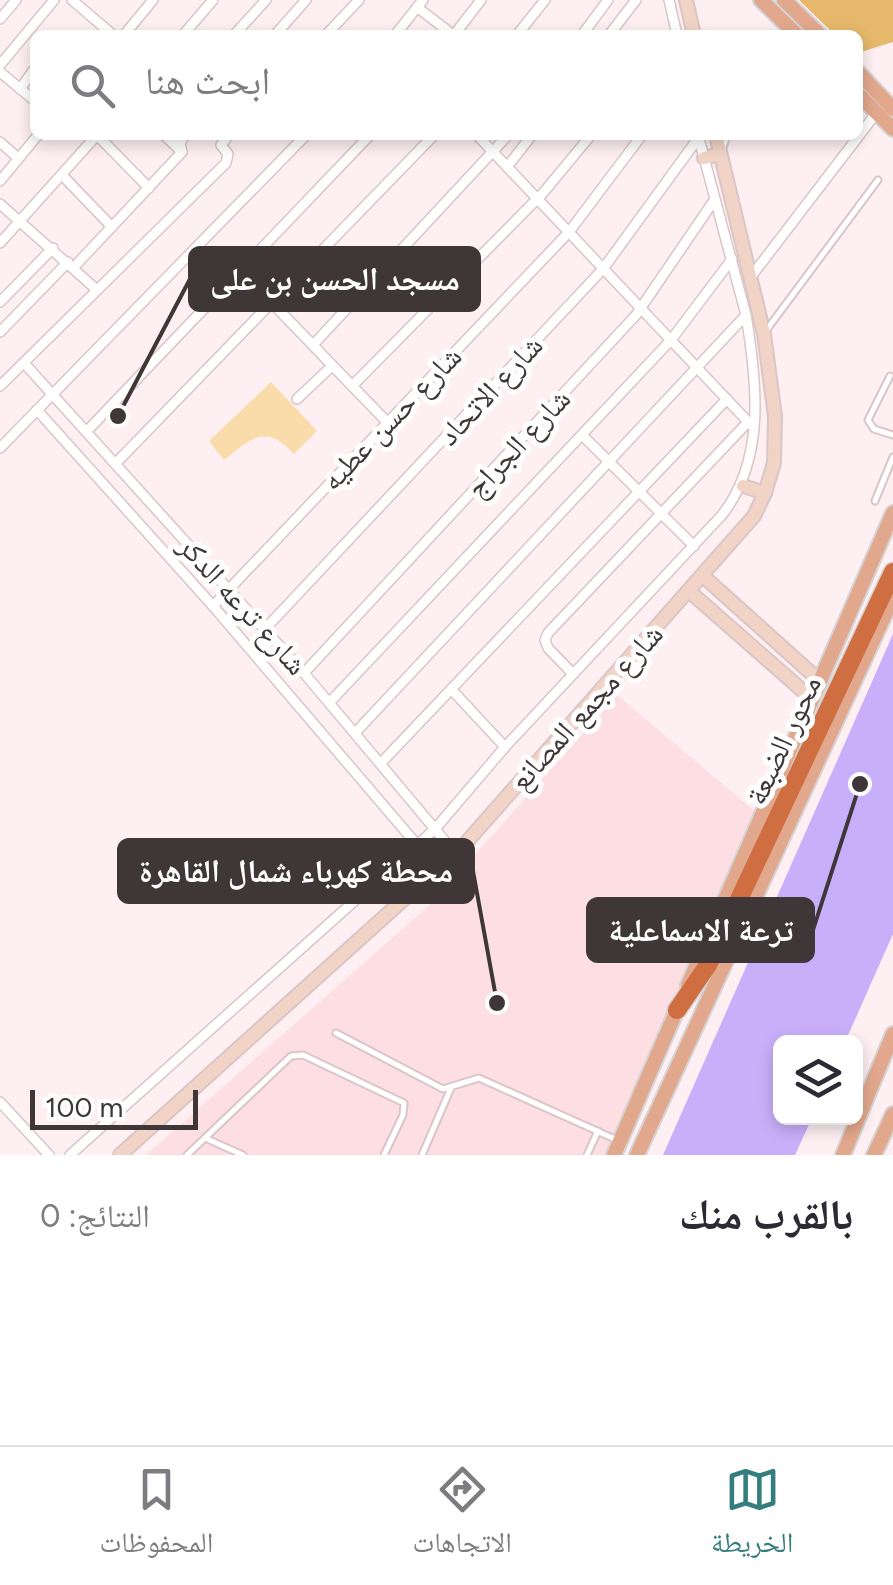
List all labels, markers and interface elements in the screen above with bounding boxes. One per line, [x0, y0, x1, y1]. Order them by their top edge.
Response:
search box [30, 30, 863, 140]
icon: search [65, 58, 120, 113]
text: ابحث هنا [145, 58, 270, 104]
callout: مسجد الحسن بن على [190, 248, 479, 310]
text: مسجد الحسن بن على [210, 260, 460, 299]
street label: شارع الاتحاد [430, 327, 551, 454]
street label: شارع حسن عطيه [313, 338, 470, 499]
street label: شارع الجراج [458, 381, 579, 506]
street label: شارع ترعه الدكر [169, 527, 315, 683]
street label: شارع مجمع المصانع [501, 616, 671, 799]
street label: محور الضبعة [737, 670, 829, 810]
callout: محطة كهرباء شمال القاهرة [119, 840, 473, 902]
text: محطة كهرباء شمال القاهرة [139, 852, 453, 890]
callout: ترعة الاسماعلية [588, 899, 813, 961]
text: ترعة الاسماعلية [609, 911, 794, 949]
map controls [773, 1035, 863, 1125]
button: layers [773, 1035, 863, 1125]
scale bar [30, 1085, 198, 1130]
text: 100 m [45, 1090, 123, 1124]
text: بالقرب منك [679, 1189, 853, 1240]
text: النتائج: 0 [40, 1197, 150, 1235]
tab: المحفوظات [100, 1462, 213, 1570]
tab: الاتجاهات [413, 1462, 512, 1570]
tab: الخريطة [711, 1462, 793, 1570]

